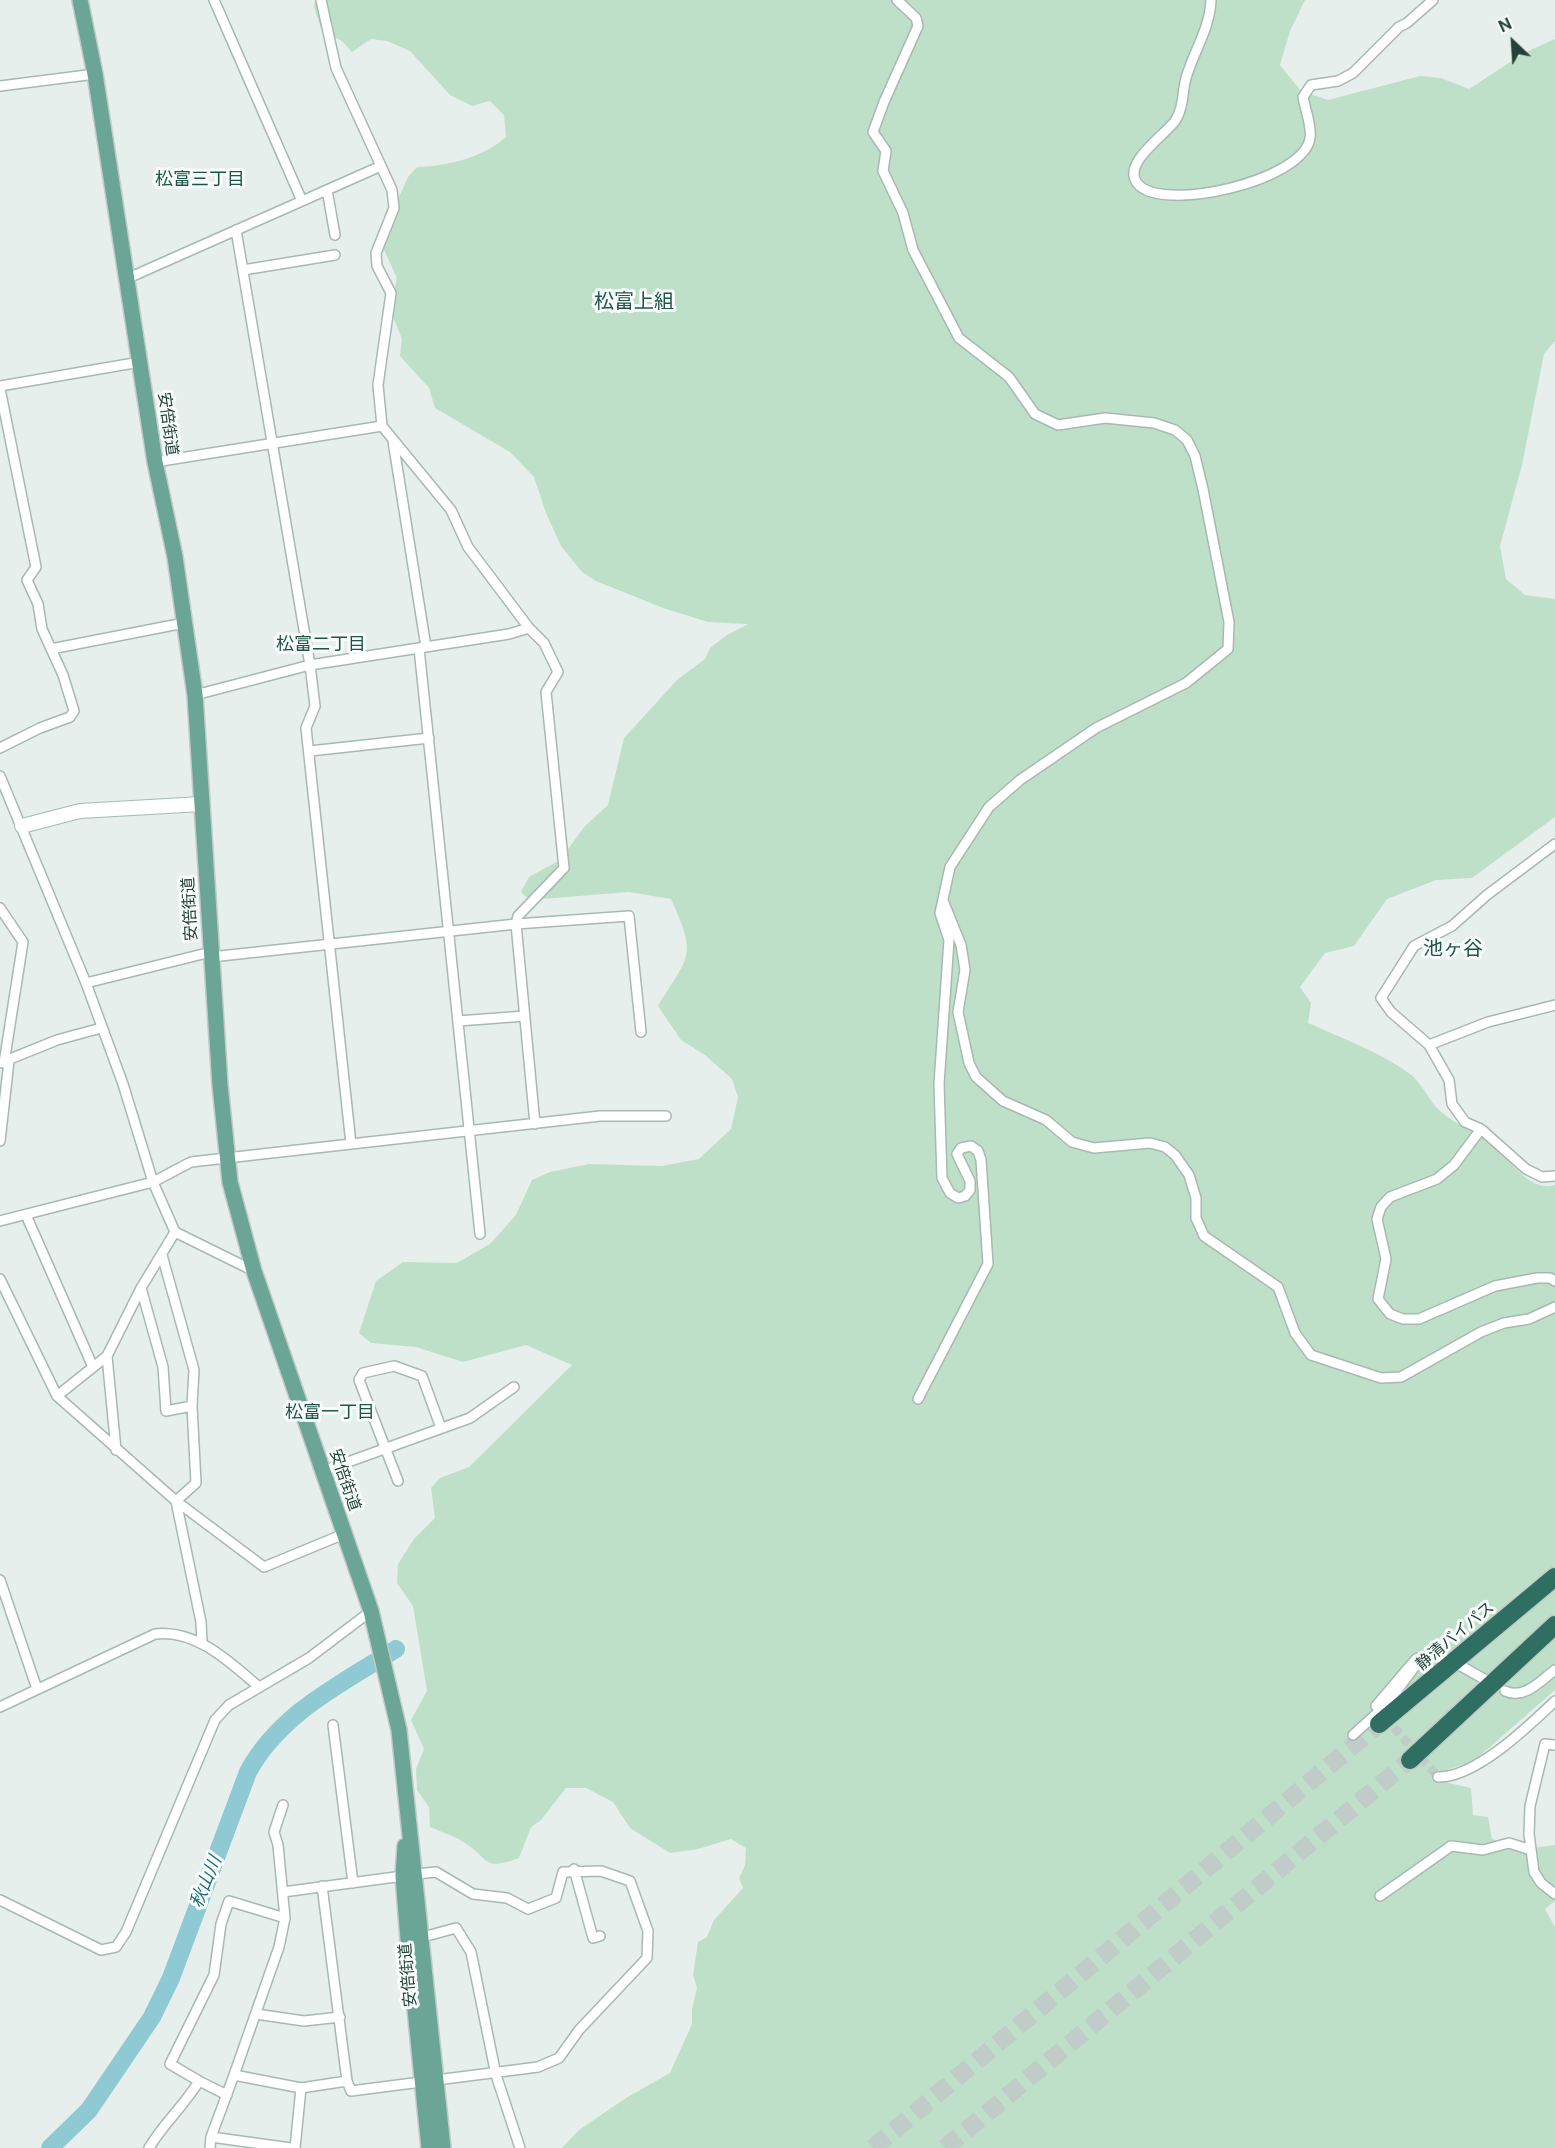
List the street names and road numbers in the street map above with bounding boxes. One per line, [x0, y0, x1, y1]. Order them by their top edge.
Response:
street label: 安倍街道 [154, 391, 182, 457]
street label: 安倍街道 [179, 877, 201, 941]
street label: 安倍街道 [326, 1447, 364, 1513]
street label: 静清バイパス [1412, 1598, 1498, 1674]
street label: 安倍街道 [396, 1942, 420, 2008]

